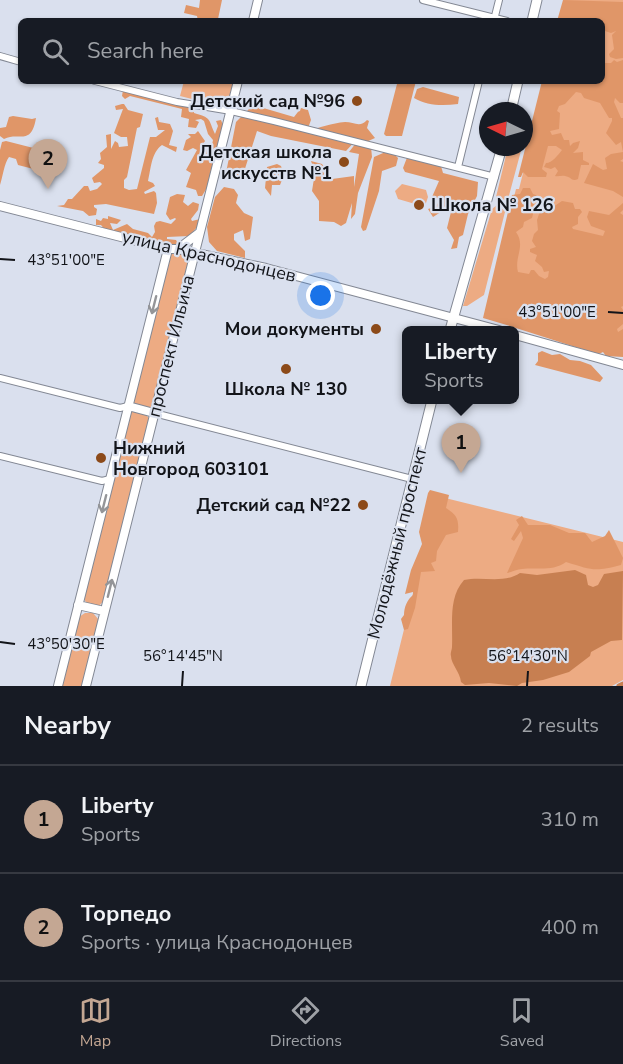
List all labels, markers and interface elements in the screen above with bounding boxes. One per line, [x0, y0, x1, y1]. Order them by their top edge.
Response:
search box [18, 18, 605, 84]
icon: search [39, 35, 72, 68]
text: Search here [87, 36, 204, 66]
place label: Детский сад №96 [190, 89, 345, 113]
marker: Детский сад №96 [350, 94, 364, 108]
north arrow [479, 102, 533, 156]
pin: 2 [28, 140, 68, 189]
place label: Детская школа искусств №1 [199, 140, 332, 185]
marker: Детская школа искусств №1 [337, 155, 351, 169]
place label: Школа № 126 [431, 193, 554, 217]
marker: Школа № 126 [412, 198, 426, 212]
street label: улица Краснодонцев [120, 224, 298, 288]
text: 43°51'00"E [27, 250, 105, 270]
street label: проспект Ильича [142, 272, 200, 420]
your location [306, 281, 335, 310]
one-way arrow [148, 296, 159, 315]
text: 43°51'00"E [518, 302, 596, 322]
place label: Мои документы [225, 317, 364, 341]
marker: Мои документы [369, 322, 383, 336]
popup [402, 326, 519, 404]
text: Liberty [424, 337, 497, 367]
marker: Школа № 130 [279, 362, 293, 376]
text: Sports [424, 367, 484, 394]
place label: Школа № 130 [225, 377, 347, 401]
pin: 1 [442, 424, 480, 473]
place label: Нижний Новгород 603101 [113, 436, 269, 481]
street label: Молодёжный проспект [362, 445, 432, 641]
marker: Нижний Новгород 603101 [94, 451, 108, 465]
place label: Детский сад №22 [196, 493, 351, 517]
one-way arrow [97, 494, 109, 513]
marker: Детский сад №22 [356, 498, 370, 512]
one-way arrow [105, 579, 116, 598]
text: 43°50'30"E [27, 634, 105, 654]
text: 56°14'45"N [143, 646, 223, 666]
text: 56°14'30"N [488, 646, 568, 666]
text: Nearby [24, 708, 111, 743]
text: 2 results [521, 712, 599, 739]
text: Liberty [81, 791, 154, 821]
text: 1 [38, 806, 50, 833]
text: 310 m [541, 806, 599, 833]
text: Sports [81, 821, 140, 848]
text: Торпедо [81, 899, 172, 929]
text: 2 [38, 914, 50, 941]
text: 400 m [541, 914, 599, 941]
text: Sports · улица Краснодонцев [81, 929, 353, 956]
tab: Map [79, 994, 112, 1052]
tab: Directions [270, 994, 342, 1052]
tab: Saved [500, 994, 544, 1052]

